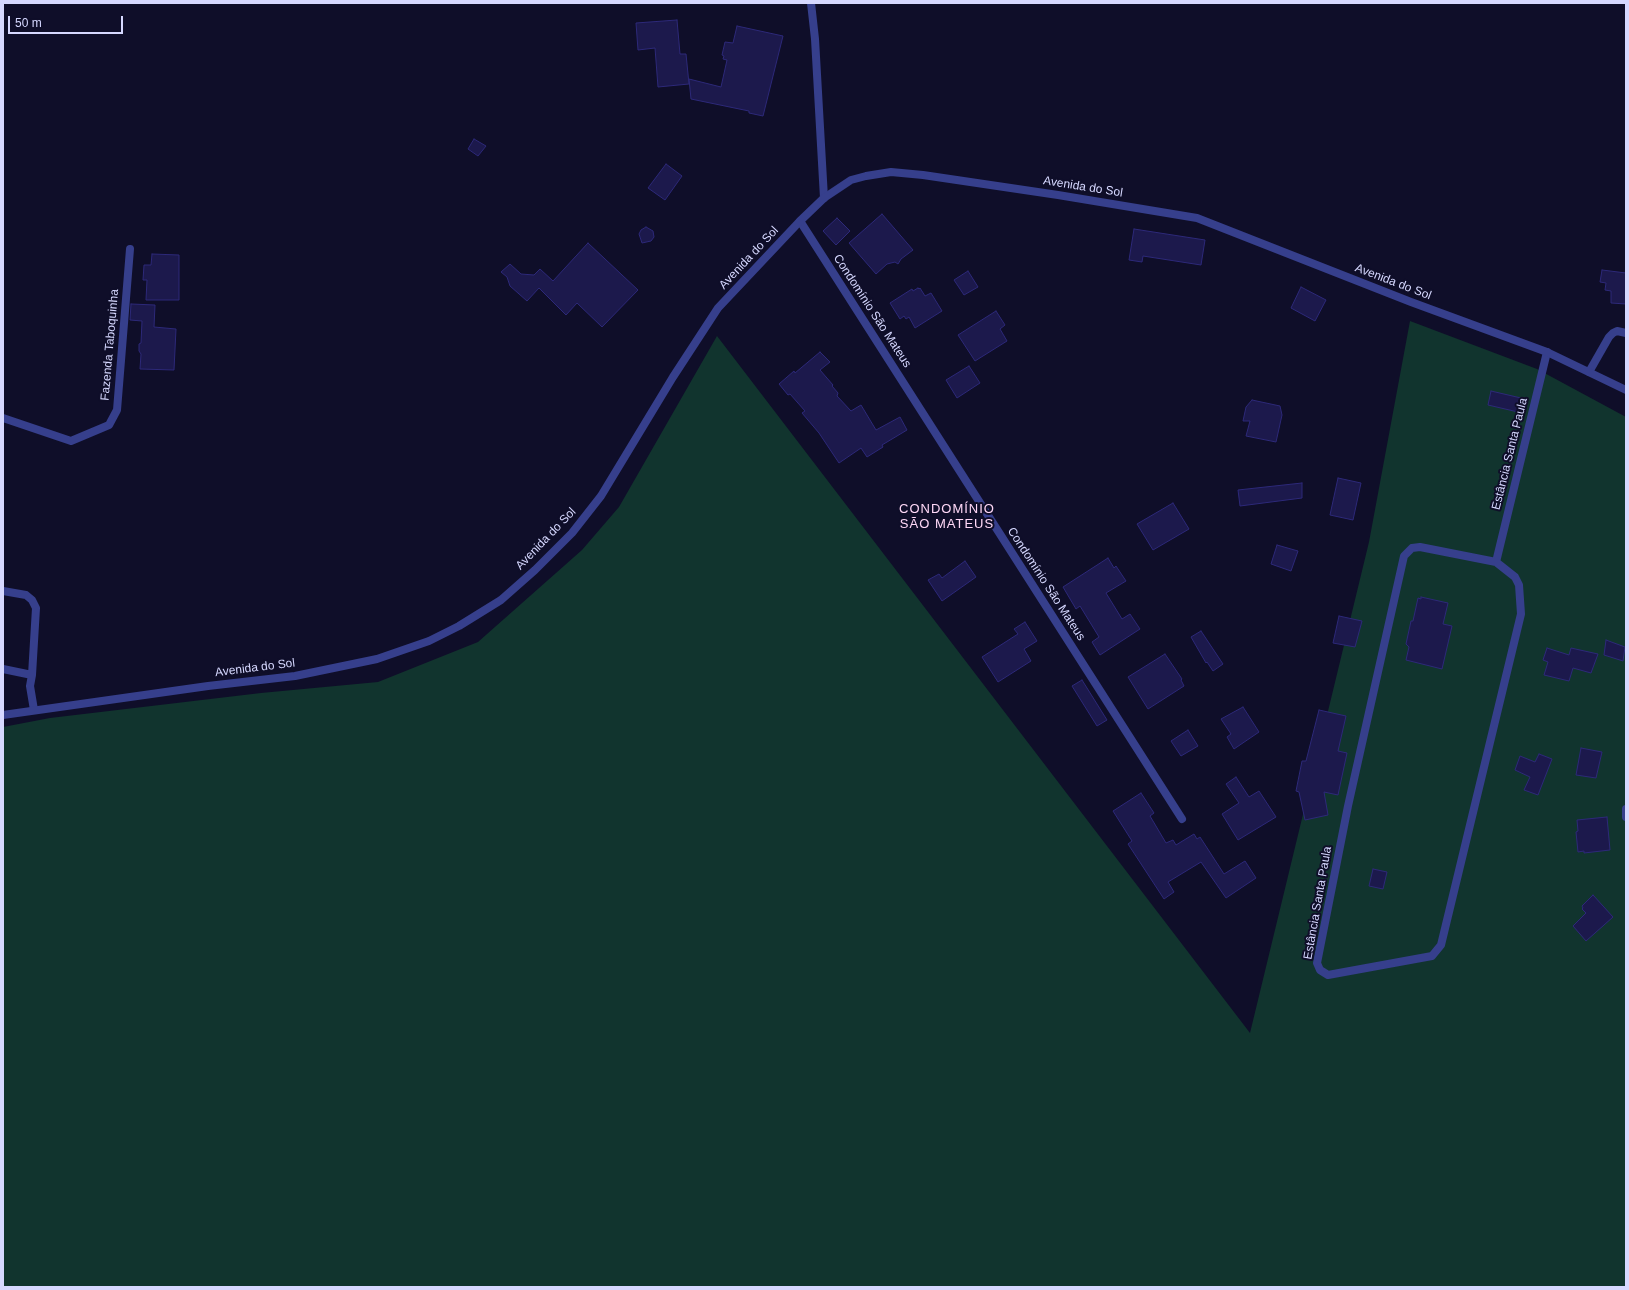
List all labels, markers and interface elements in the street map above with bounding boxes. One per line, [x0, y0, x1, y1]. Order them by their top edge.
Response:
scale bar [10, 8, 125, 34]
text: 50 m [15, 16, 42, 30]
street label: Avenida do Sol [1042, 174, 1124, 200]
street label: Avenida do Sol [716, 224, 782, 292]
street label: Condomínio São Mateus [830, 252, 914, 370]
street label: Avenida do Sol [1353, 261, 1433, 303]
street label: Fazenda Taboquinha [98, 289, 122, 401]
street label: Estância Santa Paula [1489, 397, 1531, 511]
district label: CONDOMÍNIO SÃO MATEUS [899, 501, 995, 532]
street label: Avenida do Sol [513, 505, 579, 573]
street label: Condomínio São Mateus [1004, 525, 1088, 643]
street label: Avenida do Sol [214, 656, 296, 680]
street label: Estância Santa Paula [1301, 845, 1335, 961]

